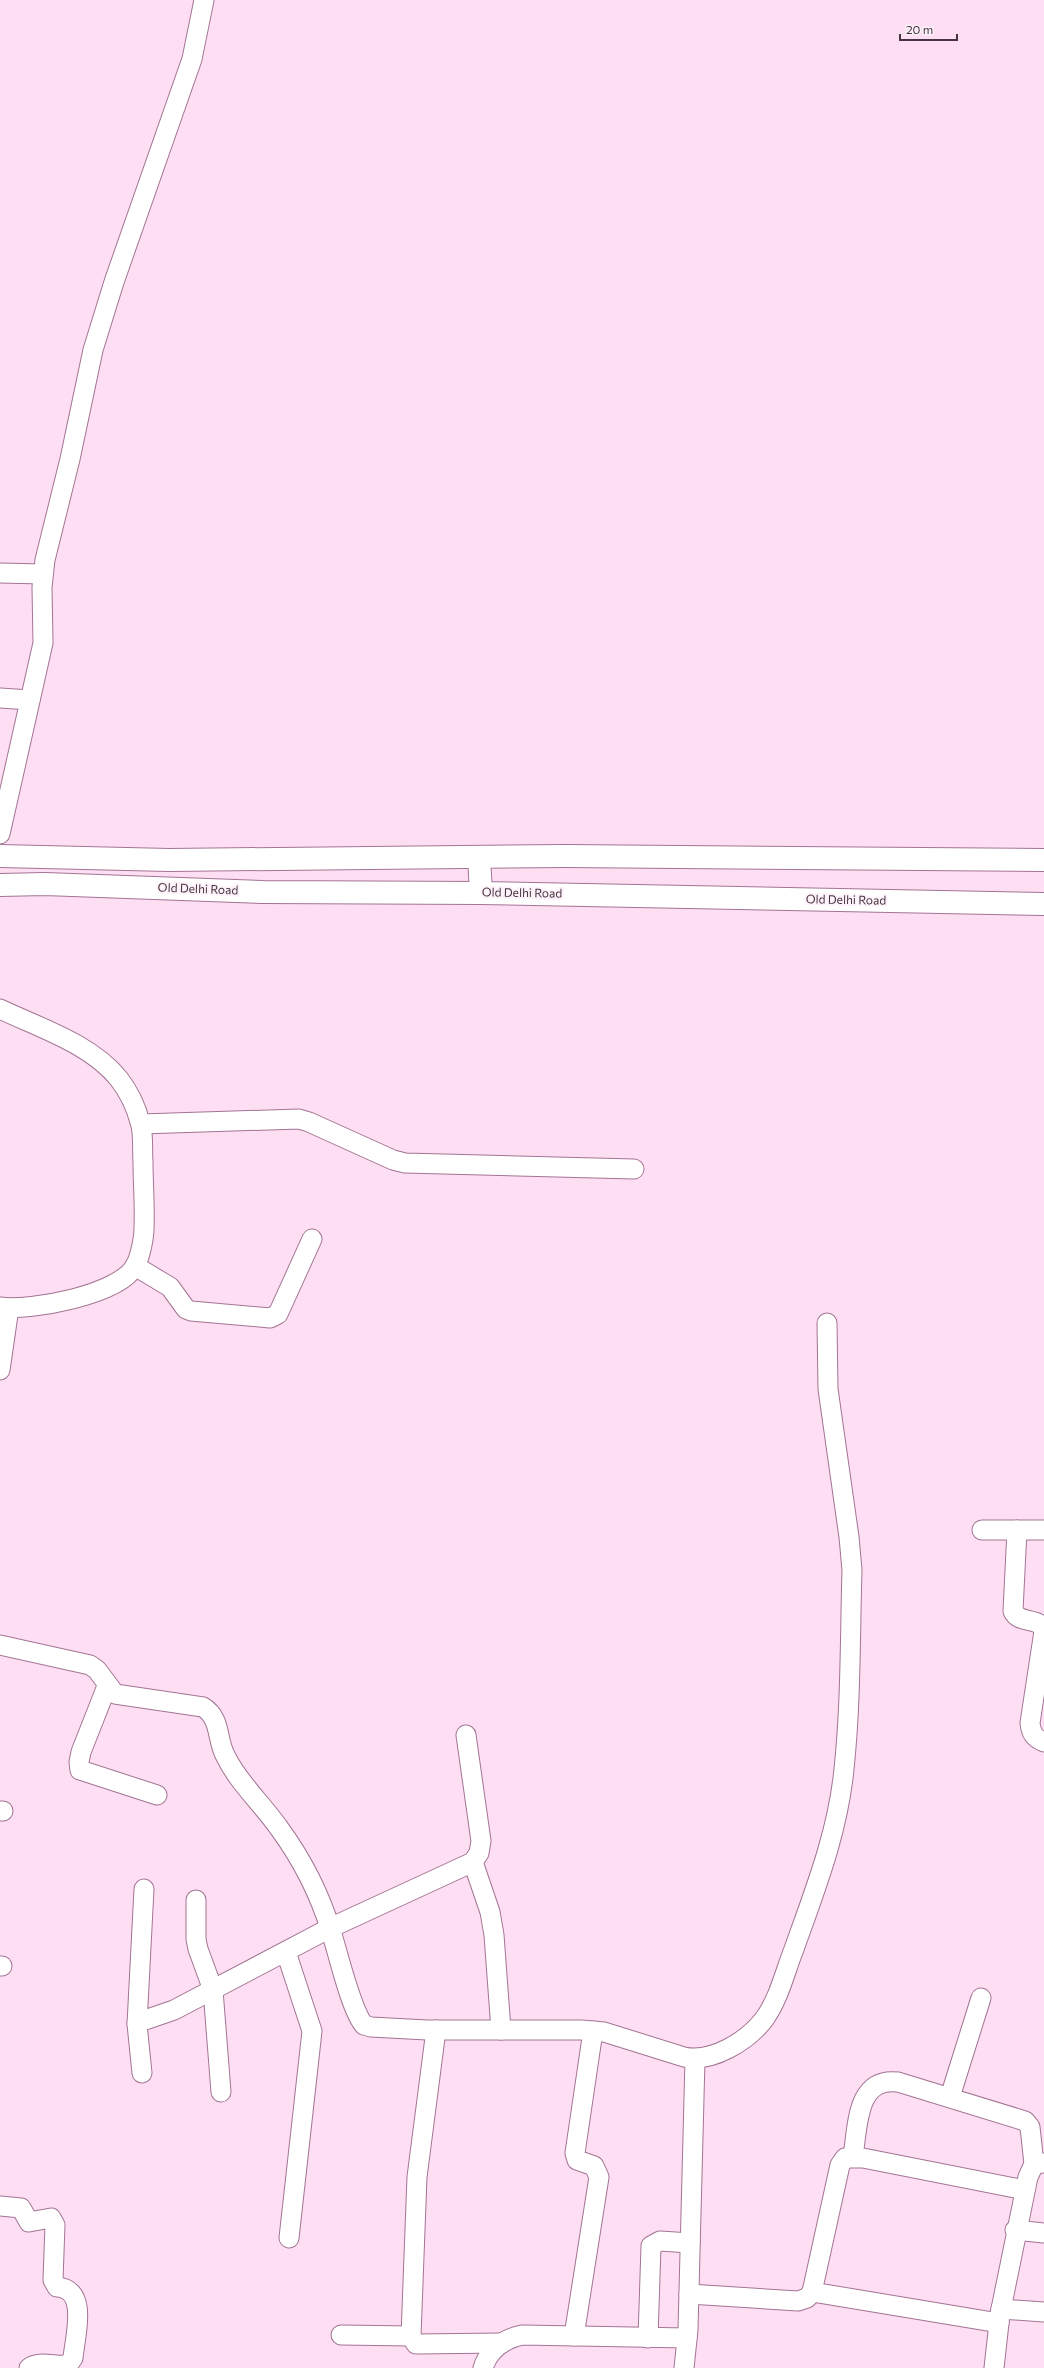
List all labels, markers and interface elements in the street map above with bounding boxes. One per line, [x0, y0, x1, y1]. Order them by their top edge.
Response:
scale bar [900, 16, 957, 42]
text: 20 m [906, 22, 933, 36]
street label: Old Delhi Road [158, 880, 239, 896]
street label: Old Delhi Road [482, 884, 562, 900]
street label: Old Delhi Road [806, 891, 886, 907]

